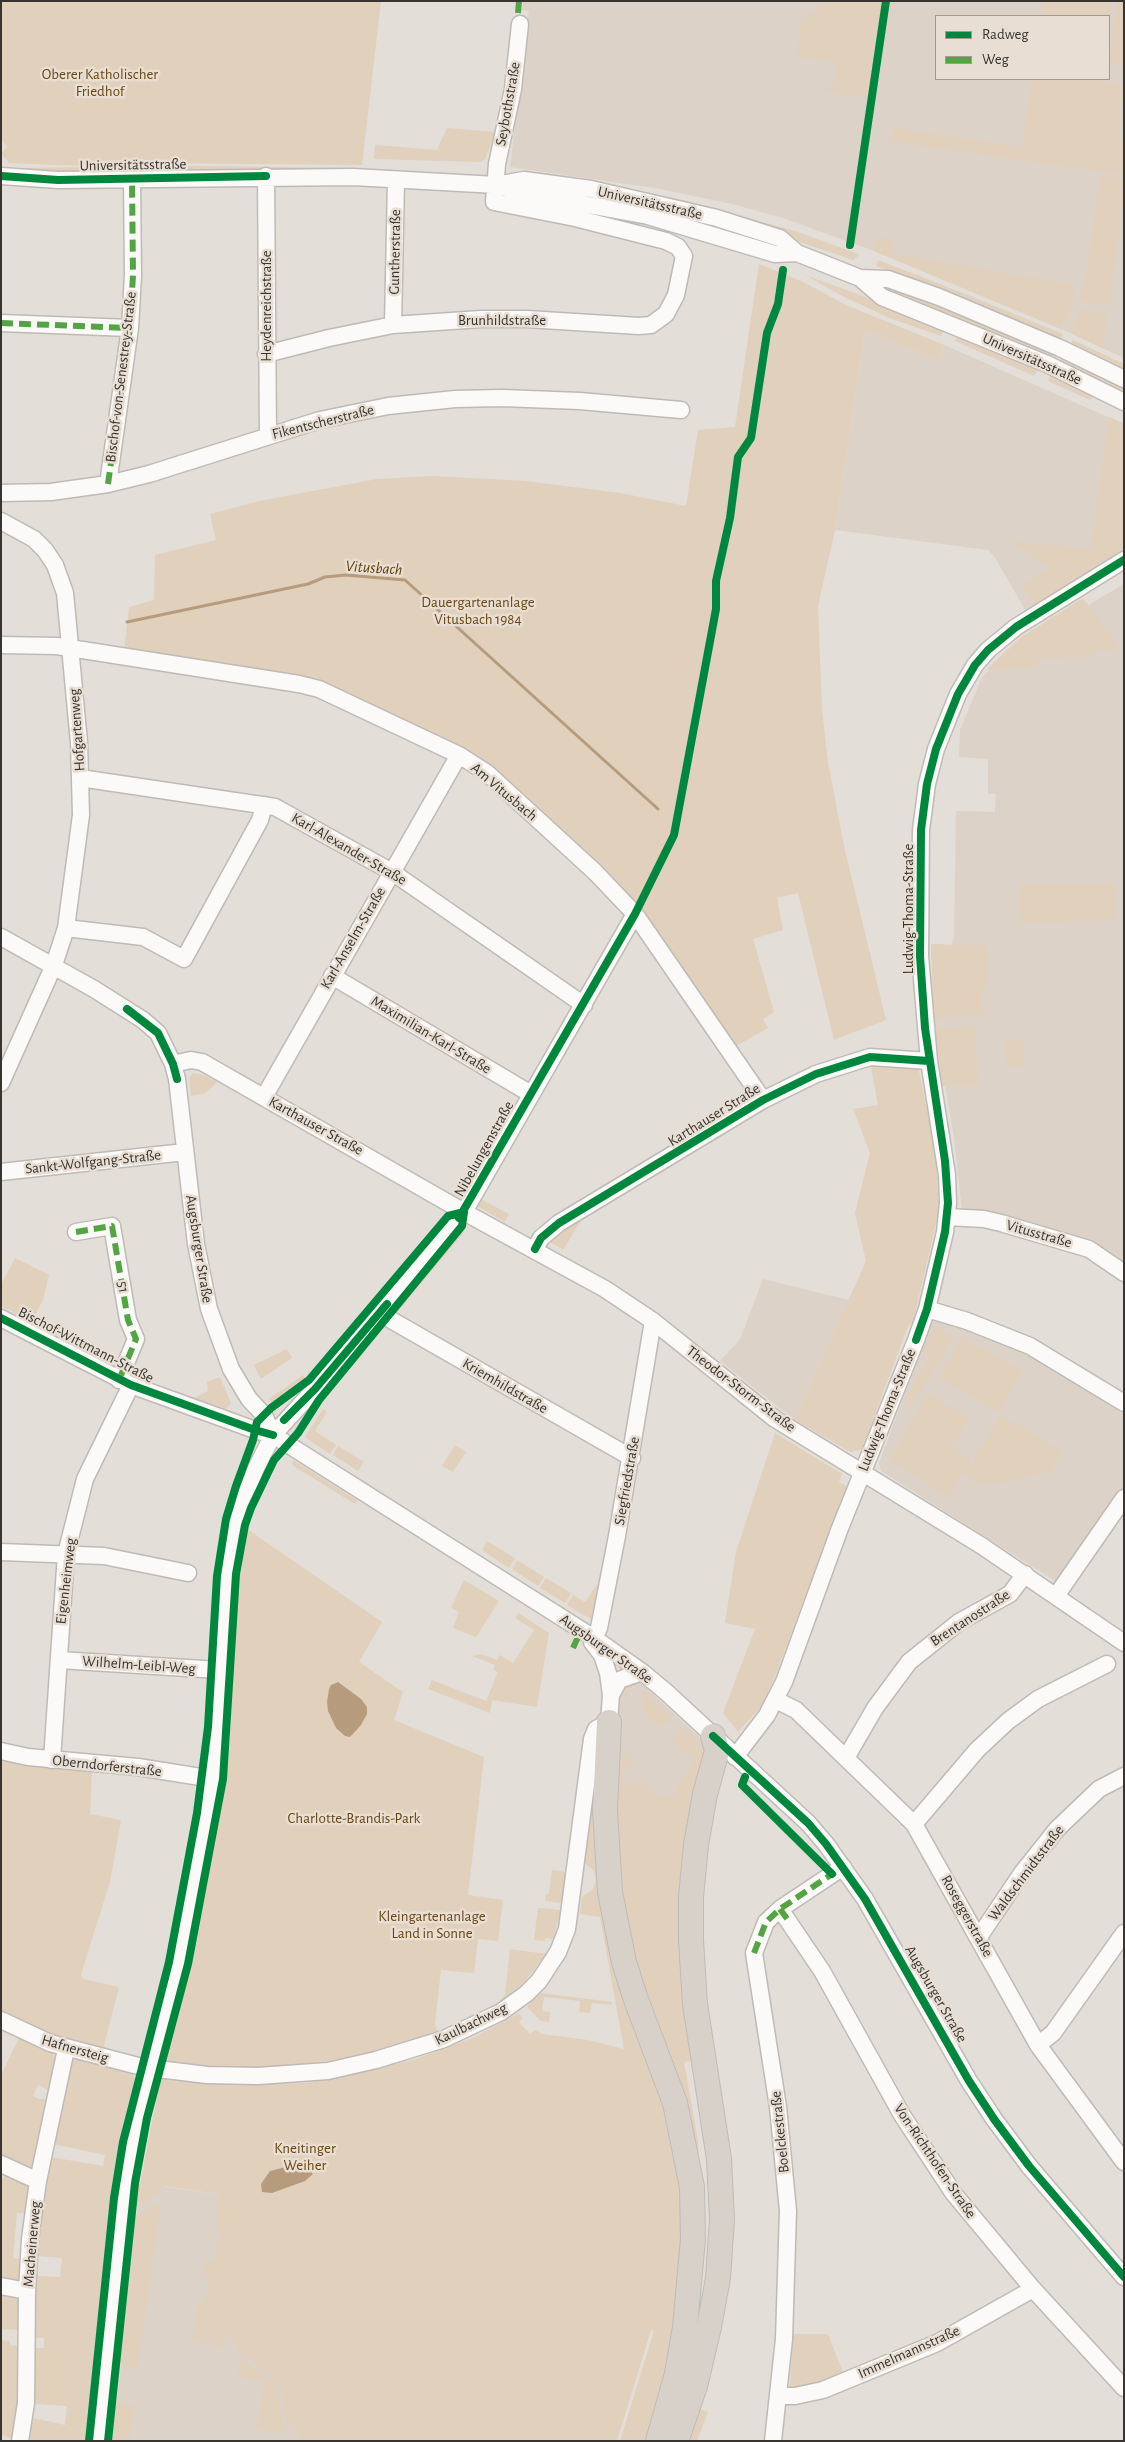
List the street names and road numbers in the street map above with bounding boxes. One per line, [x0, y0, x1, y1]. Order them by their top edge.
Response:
street label: Seybothstraße [492, 61, 524, 147]
street label: Universitätsstraße [79, 155, 187, 175]
street label: Universitätsstraße [596, 182, 704, 224]
street label: Guntherstraße [385, 209, 405, 295]
street label: Heydenreichstraße [257, 250, 275, 362]
street label: Bischof-von-Senestrey-Straße [102, 291, 140, 463]
street label: Brunhildstraße [458, 311, 546, 329]
street label: Universitätsstraße [980, 329, 1084, 389]
street label: Fikentscherstraße [270, 401, 376, 443]
street label: Hofgartenweg [65, 688, 89, 772]
street label: Am Vitusbach [467, 759, 541, 825]
street label: Karl-Alexander-Straße [288, 809, 410, 889]
street label: Ludwig-Thoma-Straße [899, 844, 917, 974]
street label: Karl-Anselm-Straße [316, 884, 390, 992]
street label: Maximilian-Karl-Straße [368, 992, 494, 1078]
street label: Karthauser Straße [665, 1079, 763, 1151]
street label: Karthauser Straße [266, 1093, 366, 1159]
street label: Nibelungenstraße [450, 1098, 518, 1200]
street label: Sankt-Wolfgang-Straße [24, 1146, 162, 1178]
street label: Augsburger Straße [182, 1194, 216, 1304]
street label: Vitusstraße [1004, 1216, 1074, 1252]
street label: 51 [113, 1280, 133, 1294]
street label: Bischof-Wittmann-Straße [15, 1303, 157, 1387]
street label: Theodor-Storm-Straße [683, 1342, 799, 1436]
street label: Ludwig-Thoma-Straße [854, 1346, 920, 1474]
street label: Kriemhildstraße [459, 1354, 551, 1418]
street label: Siegfriedstraße [610, 1435, 644, 1527]
street label: Eigenheimweg [52, 1537, 80, 1625]
street label: Brentanostraße [927, 1586, 1013, 1650]
street label: Augsburger Straße [556, 1610, 656, 1688]
street label: Wilhelm-Leibl-Weg [82, 1652, 196, 1678]
street label: Oberndorferstraße [51, 1751, 163, 1781]
street label: Waldschmidtstraße [984, 1822, 1068, 1924]
street label: Roseggerstraße [937, 1872, 997, 1960]
street label: Augsburger Straße [901, 1942, 971, 2046]
street label: Kaulbachweg [432, 1999, 510, 2049]
street label: Hafnersteig [39, 2031, 111, 2067]
street label: Boelckestraße [767, 2090, 793, 2174]
street label: Von-Richthofen-Straße [890, 2100, 980, 2222]
street label: Macheinerweg [19, 2200, 45, 2288]
street label: Immelmannstraße [855, 2321, 963, 2383]

